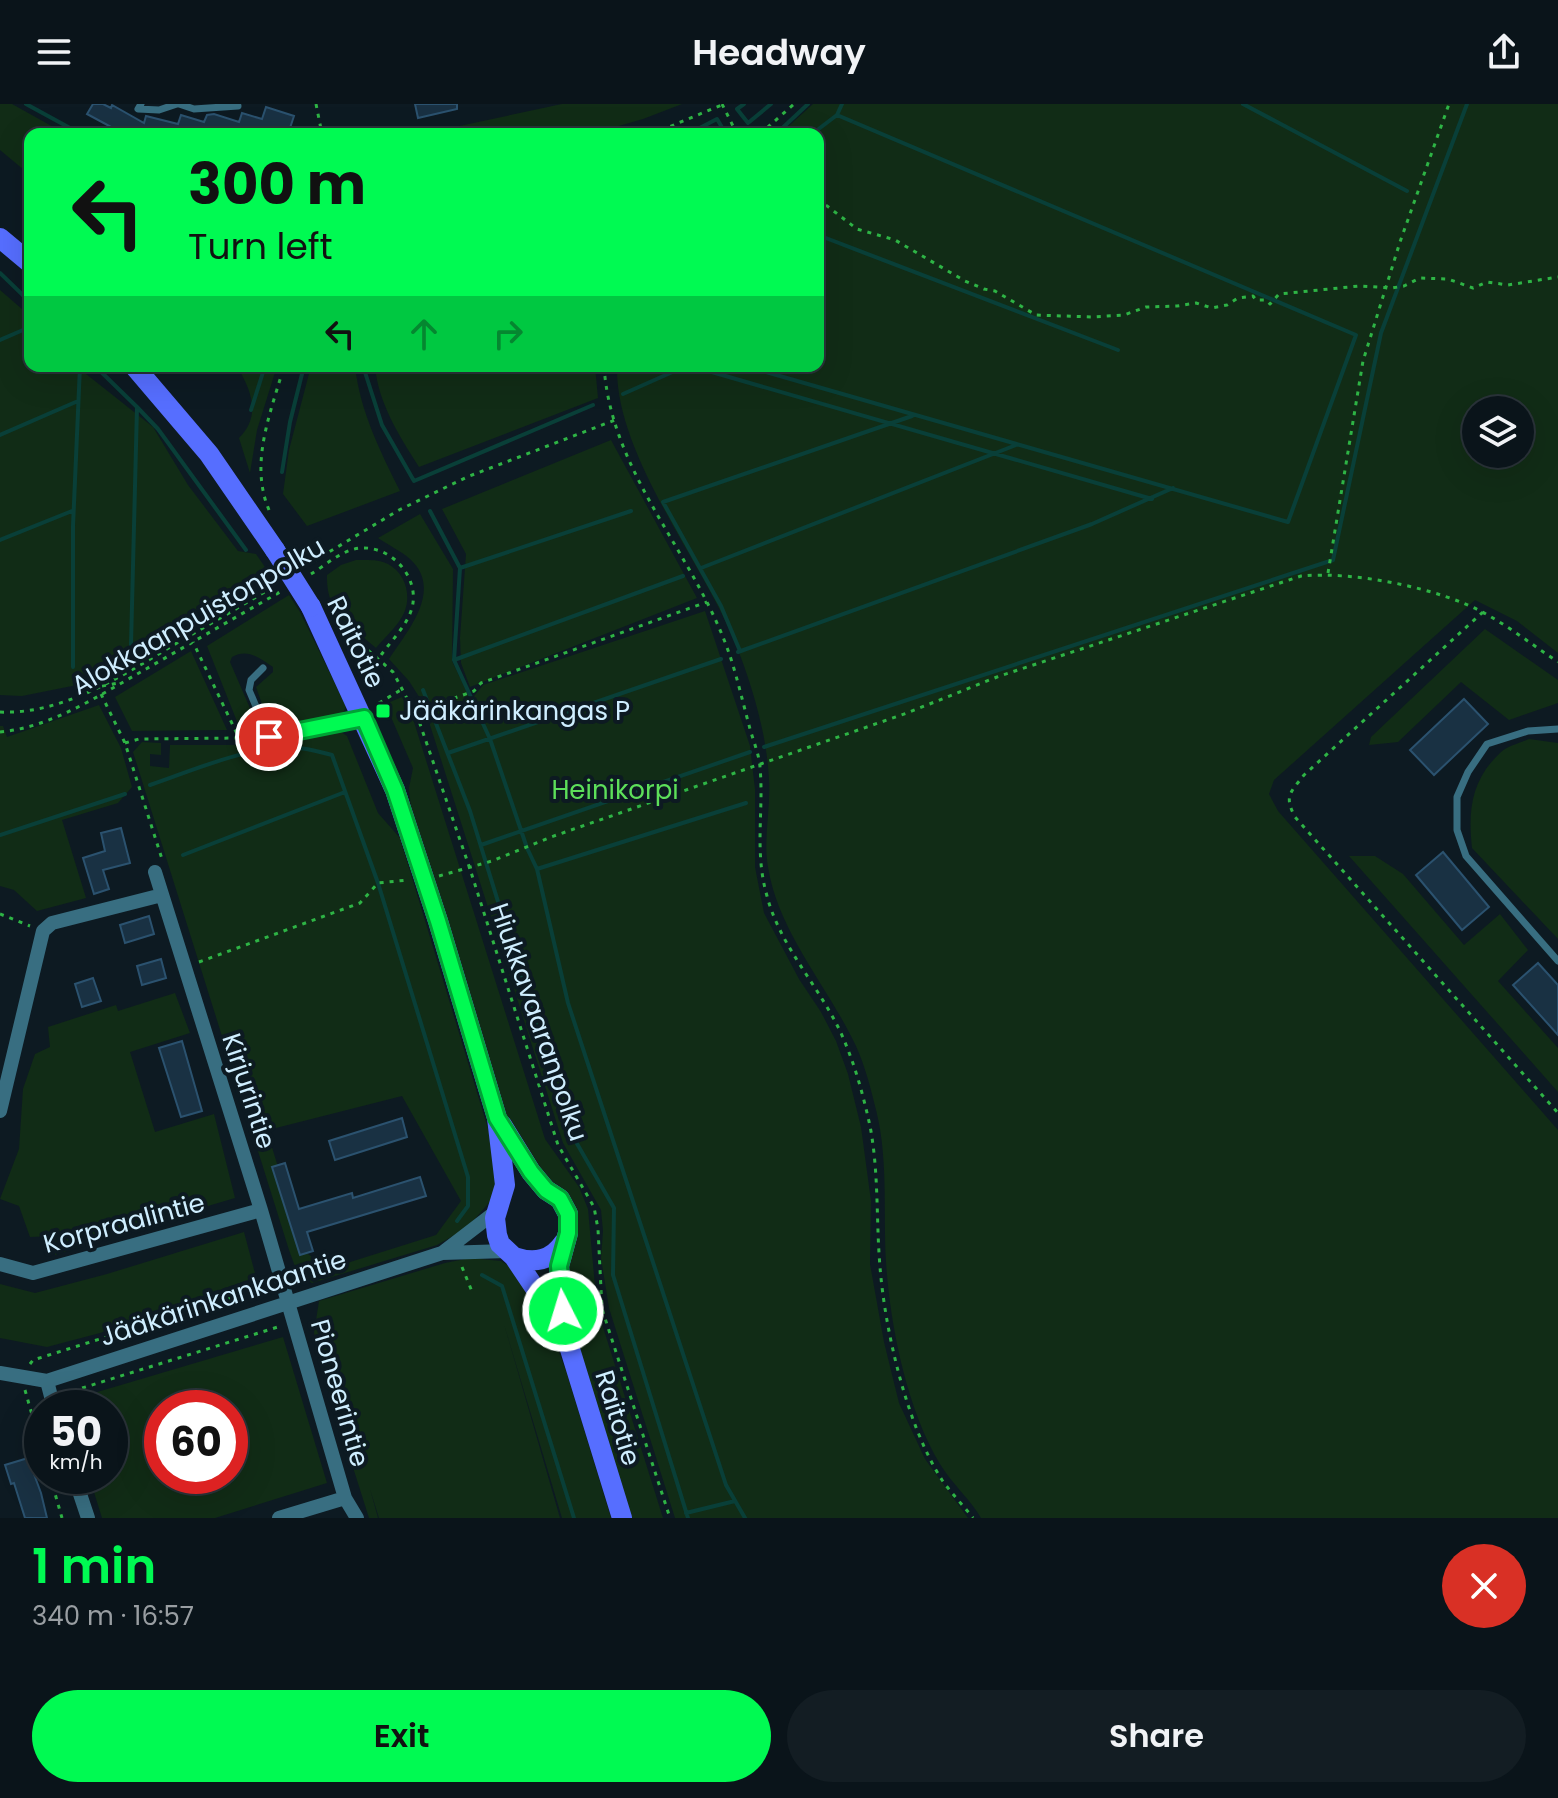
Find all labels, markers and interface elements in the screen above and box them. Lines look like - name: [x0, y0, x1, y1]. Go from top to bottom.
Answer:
- text: Headway: [692, 27, 866, 78]
- icon: menu: [32, 30, 76, 74]
- icon: share: [1482, 30, 1526, 74]
- text: 300 m: [188, 145, 366, 224]
- icon: left: [56, 160, 160, 264]
- text: Turn left: [188, 221, 333, 272]
- icon: left: [318, 312, 362, 356]
- icon: ahead: [402, 312, 446, 356]
- icon: right: [486, 312, 530, 356]
- map controls: [1462, 396, 1534, 468]
- button: layers: [1462, 396, 1534, 468]
- street label: Alokkaanpuistonpolku: [65, 529, 331, 703]
- street label: Raitotie: [318, 590, 394, 694]
- place label: Jääkärinkangas P: [399, 693, 630, 729]
- marker: Jääkärinkangas P: [374, 702, 392, 720]
- pin: [235, 703, 303, 771]
- icon: arrive: [247, 715, 291, 759]
- park label: Heinikorpi: [551, 772, 679, 808]
- street label: Hiukkavaaranpolku: [481, 898, 597, 1146]
- street label: Kirjurintie: [213, 1029, 285, 1153]
- street label: Korpraalintie: [39, 1184, 209, 1262]
- street label: Jääkärinkankaantie: [95, 1241, 351, 1355]
- position arrow: [521, 1269, 605, 1353]
- street label: Pioneerintie: [302, 1315, 378, 1471]
- street label: Raitotie: [586, 1366, 650, 1470]
- speed limit sign: 60: [144, 1390, 248, 1494]
- text: 50: [50, 1404, 102, 1460]
- text: km/h: [49, 1448, 103, 1476]
- text: 1 min: [32, 1533, 156, 1600]
- button: close: [1442, 1544, 1526, 1628]
- text: 340 m · 16:57: [32, 1598, 194, 1634]
- button: Exit: [32, 1690, 771, 1782]
- button: Share: [787, 1690, 1526, 1782]

